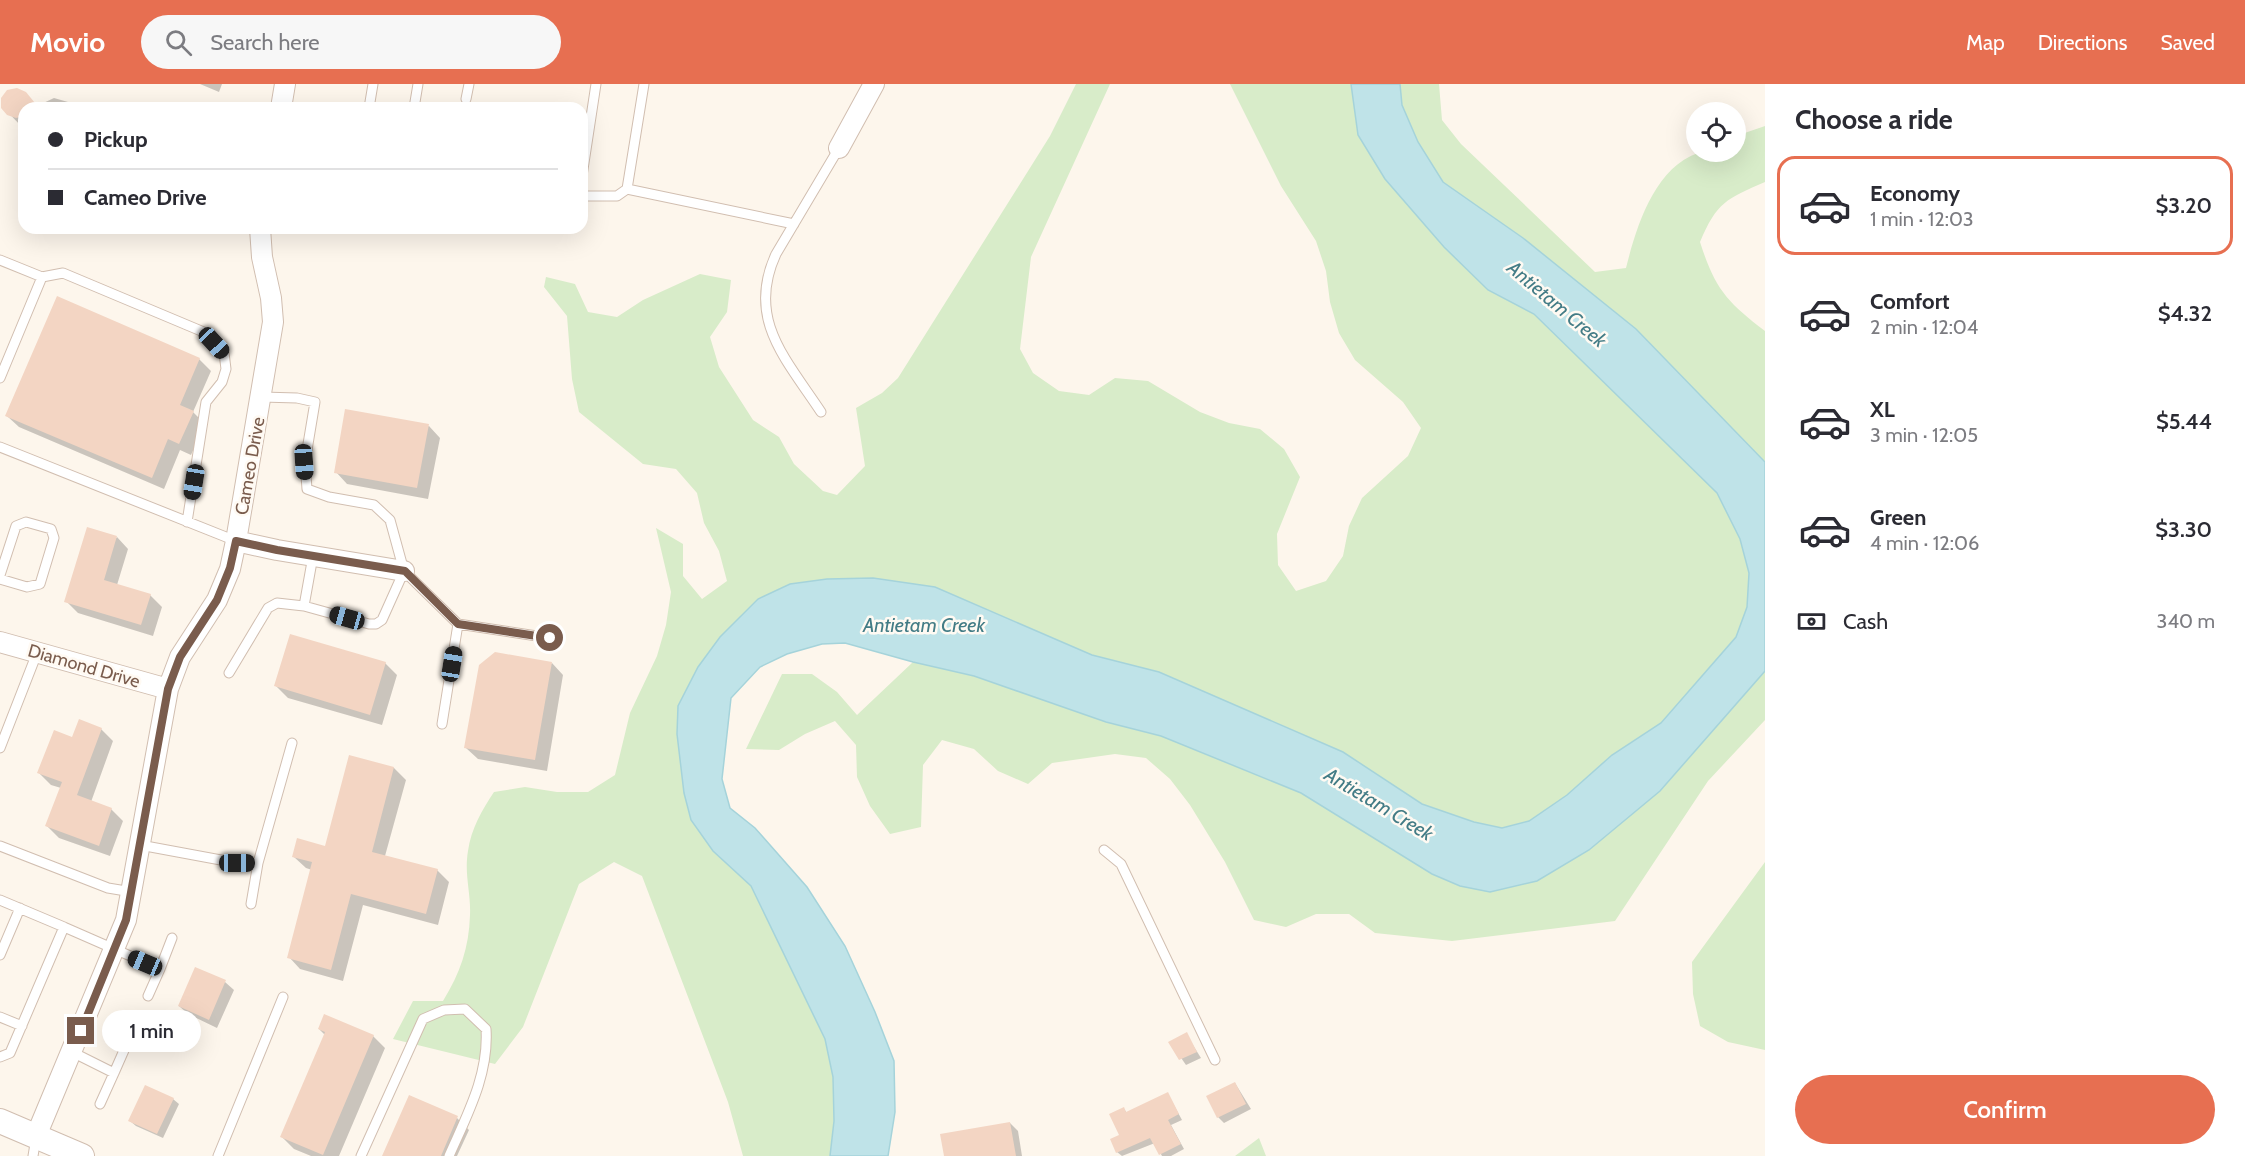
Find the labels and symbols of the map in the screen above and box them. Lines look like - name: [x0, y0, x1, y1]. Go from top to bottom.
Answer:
- water label: Antietam Creek: [1502, 255, 1613, 353]
- car: [195, 324, 233, 362]
- street label: Cameo Drive: [231, 415, 269, 517]
- car: [294, 443, 314, 481]
- car: [182, 463, 206, 501]
- car: [327, 604, 367, 632]
- water label: Antietam Creek: [862, 613, 987, 637]
- route start: [536, 624, 563, 651]
- street label: Diamond Drive: [25, 639, 143, 693]
- car: [440, 645, 464, 683]
- water label: Antietam Creek: [1320, 762, 1439, 846]
- car: [219, 854, 255, 872]
- car: [125, 948, 165, 978]
- callout: 1 min: [102, 1010, 201, 1052]
- route end: [67, 1017, 94, 1044]

